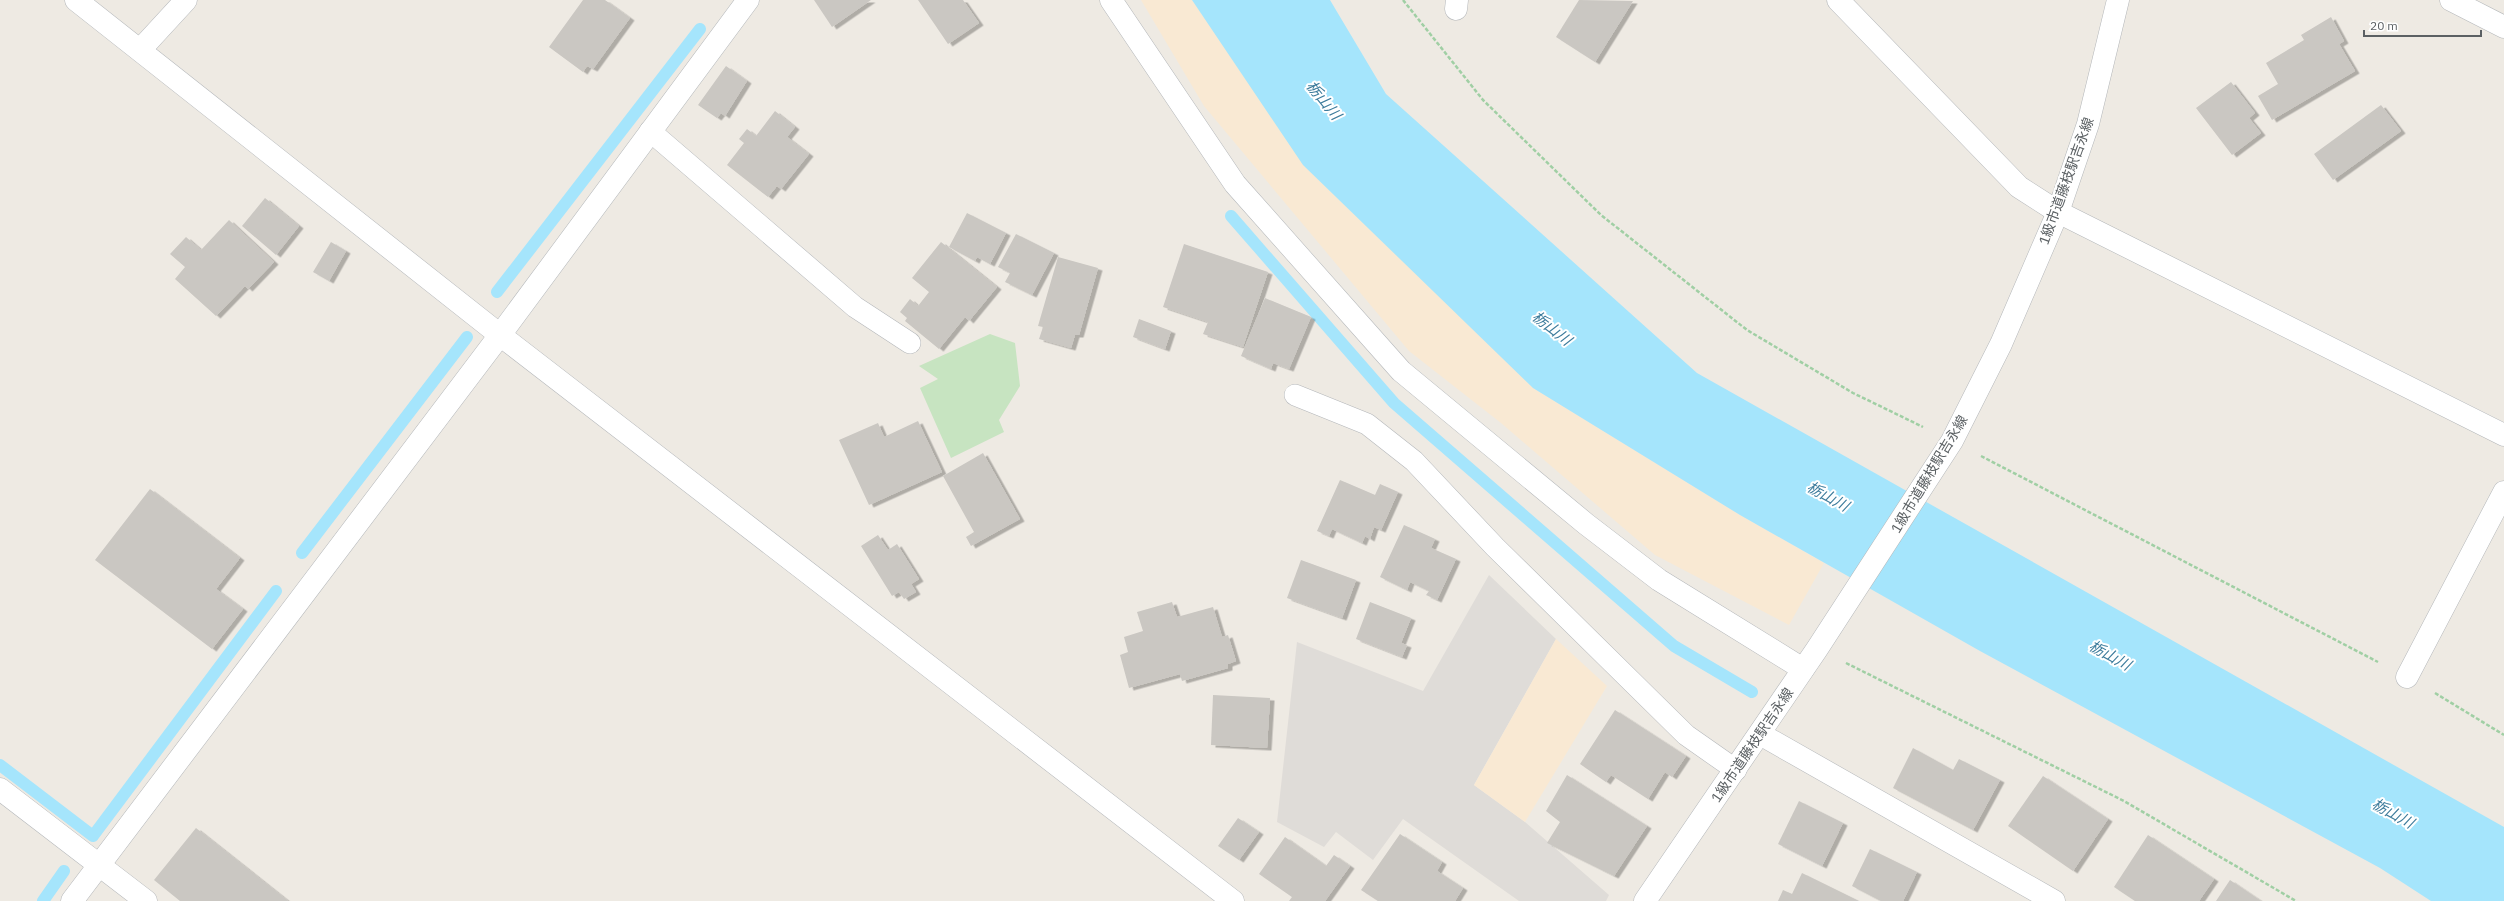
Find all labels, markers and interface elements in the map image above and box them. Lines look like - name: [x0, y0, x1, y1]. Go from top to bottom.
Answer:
- scale bar: [2364, 12, 2481, 38]
- text: 20 m: [2370, 18, 2398, 33]
- water label: 栃山川: [1302, 77, 1347, 125]
- street label: 1級市道藤枝駅吉永線: [2035, 115, 2097, 247]
- water label: 栃山川: [1528, 307, 1577, 351]
- street label: 1級市道藤枝駅吉永線: [1887, 412, 1971, 536]
- water label: 栃山川: [1804, 477, 1854, 516]
- water label: 栃山川: [2086, 636, 2136, 675]
- street label: 1級市道藤枝駅吉永線: [1707, 684, 1797, 806]
- water label: 栃山川: [2369, 794, 2419, 833]

